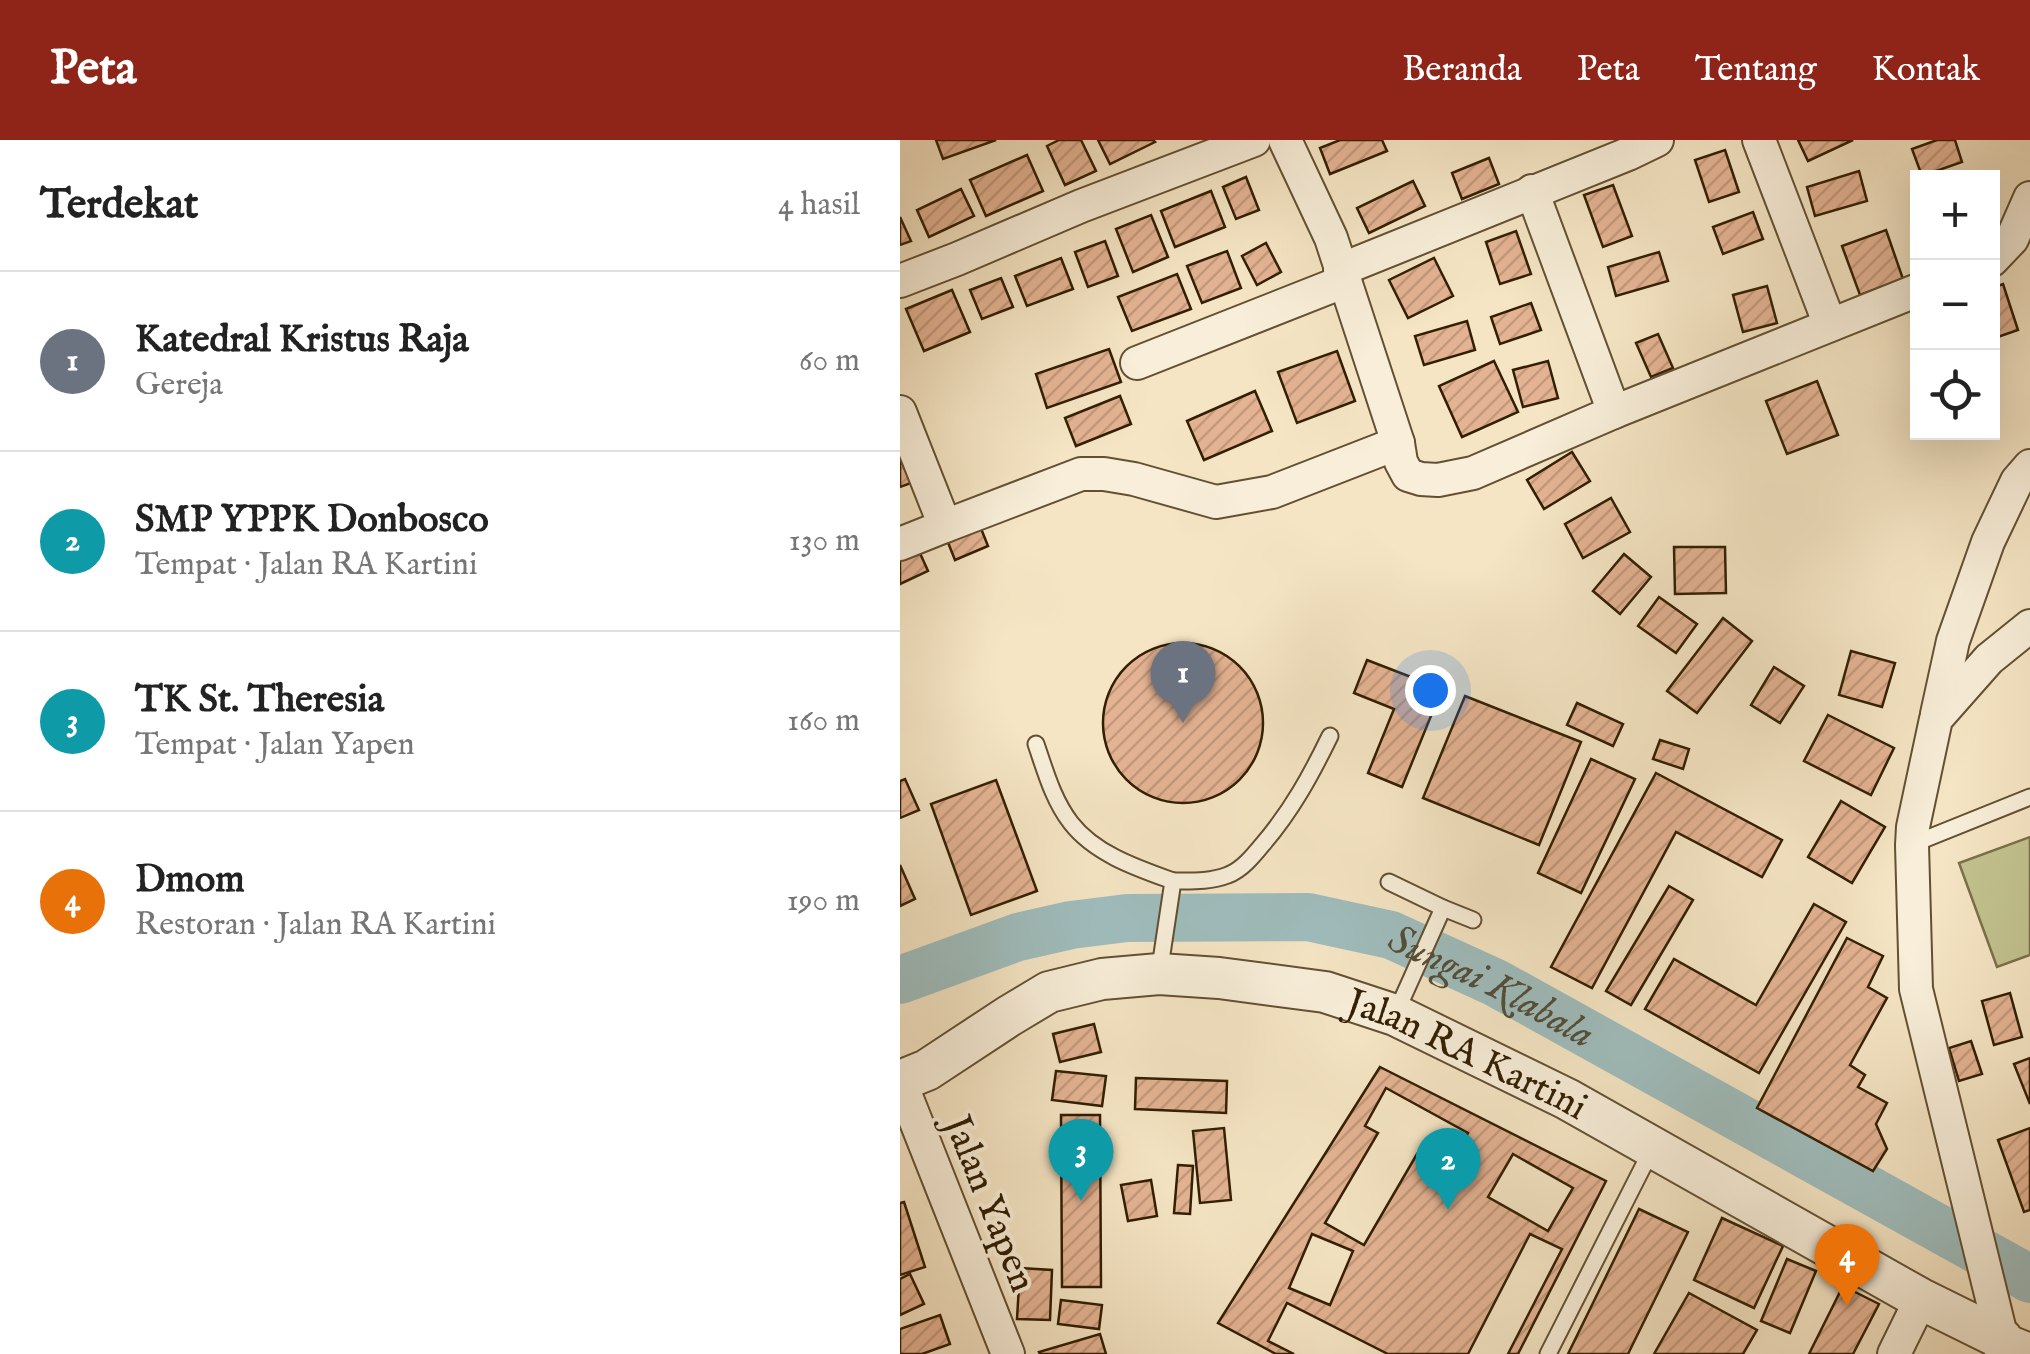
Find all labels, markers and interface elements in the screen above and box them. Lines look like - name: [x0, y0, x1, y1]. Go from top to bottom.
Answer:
- text: Peta: [50, 40, 136, 100]
- text: Beranda: [1402, 48, 1522, 93]
- text: Peta: [1577, 48, 1640, 93]
- text: Tentang: [1695, 48, 1817, 93]
- text: Kontak: [1872, 48, 1980, 93]
- map controls: [1910, 170, 2000, 440]
- button: +: [1910, 170, 2000, 260]
- text: Terdekat: [40, 179, 198, 232]
- text: 4 hasil: [778, 185, 860, 226]
- button: −: [1910, 260, 2000, 350]
- text: Katedral Kristus Raja: [135, 317, 469, 365]
- text: 1: [67, 341, 78, 382]
- text: 60 m: [799, 341, 860, 382]
- button: locate: [1910, 350, 2000, 440]
- text: Gereja: [135, 365, 223, 406]
- text: SMP YPPK Donbosco: [135, 497, 489, 545]
- text: 2: [65, 521, 80, 562]
- text: 130 m: [789, 521, 860, 562]
- text: Tempat · Jalan RA Kartini: [135, 545, 477, 586]
- pin: 1: [1150, 640, 1216, 723]
- your location: [1405, 665, 1456, 716]
- text: TK St. Theresia: [135, 677, 384, 725]
- text: 3: [67, 701, 78, 742]
- text: 160 m: [787, 701, 860, 742]
- text: Tempat · Jalan Yapen: [135, 725, 415, 766]
- text: Dmom: [135, 857, 245, 905]
- text: 4: [65, 881, 80, 922]
- text: 190 m: [787, 881, 860, 922]
- text: Restoran · Jalan RA Kartini: [135, 905, 496, 946]
- water label: Sungai Klabala: [1379, 915, 1603, 1062]
- street label: Jalan RA Kartini: [1336, 979, 1595, 1133]
- street label: Jalan Yapen: [930, 1105, 1045, 1299]
- pin: 3: [1048, 1118, 1114, 1201]
- pin: 2: [1416, 1128, 1480, 1210]
- pin: 4: [1814, 1224, 1880, 1306]

